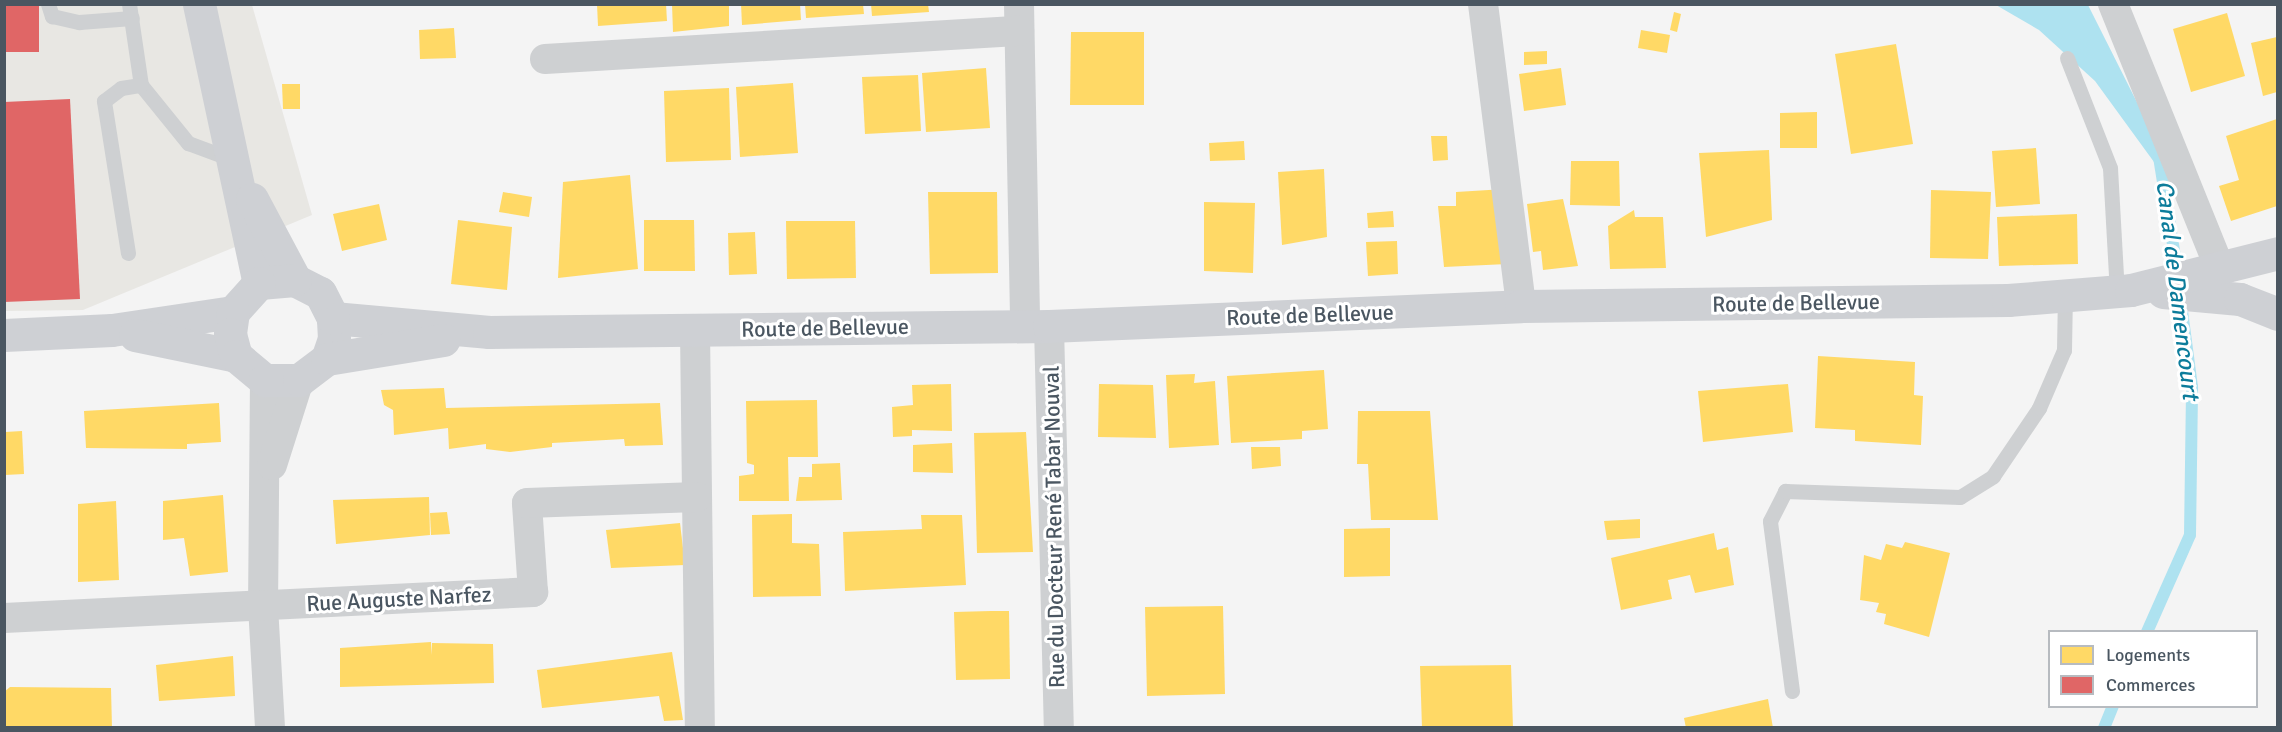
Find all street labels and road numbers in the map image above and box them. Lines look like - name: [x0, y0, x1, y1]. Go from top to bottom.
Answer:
- street label: Route de Bellevue: [1712, 288, 1880, 318]
- street label: Route de Bellevue: [1226, 299, 1394, 331]
- street label: Route de Bellevue: [741, 313, 909, 343]
- street label: Rue du Docteur René Tabar Nouval: [1038, 366, 1070, 688]
- street label: Rue Auguste Narfez: [306, 581, 492, 617]

